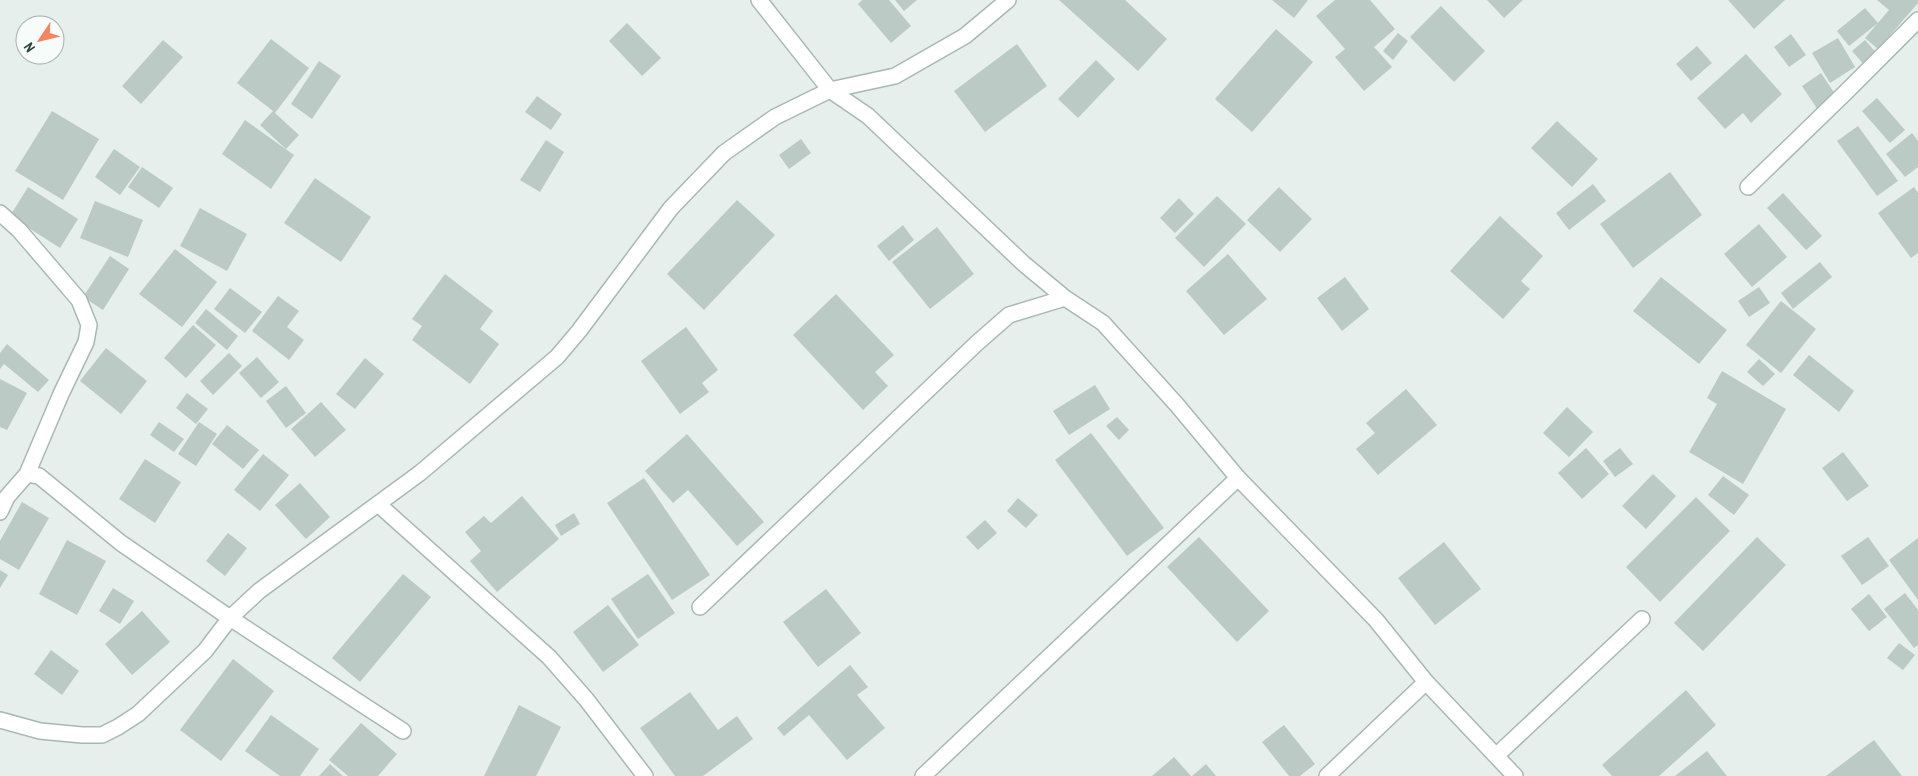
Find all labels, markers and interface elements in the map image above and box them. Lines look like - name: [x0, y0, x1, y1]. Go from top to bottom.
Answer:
- north arrow: [15, 15, 65, 65]
- text: N: [20, 39, 39, 56]

